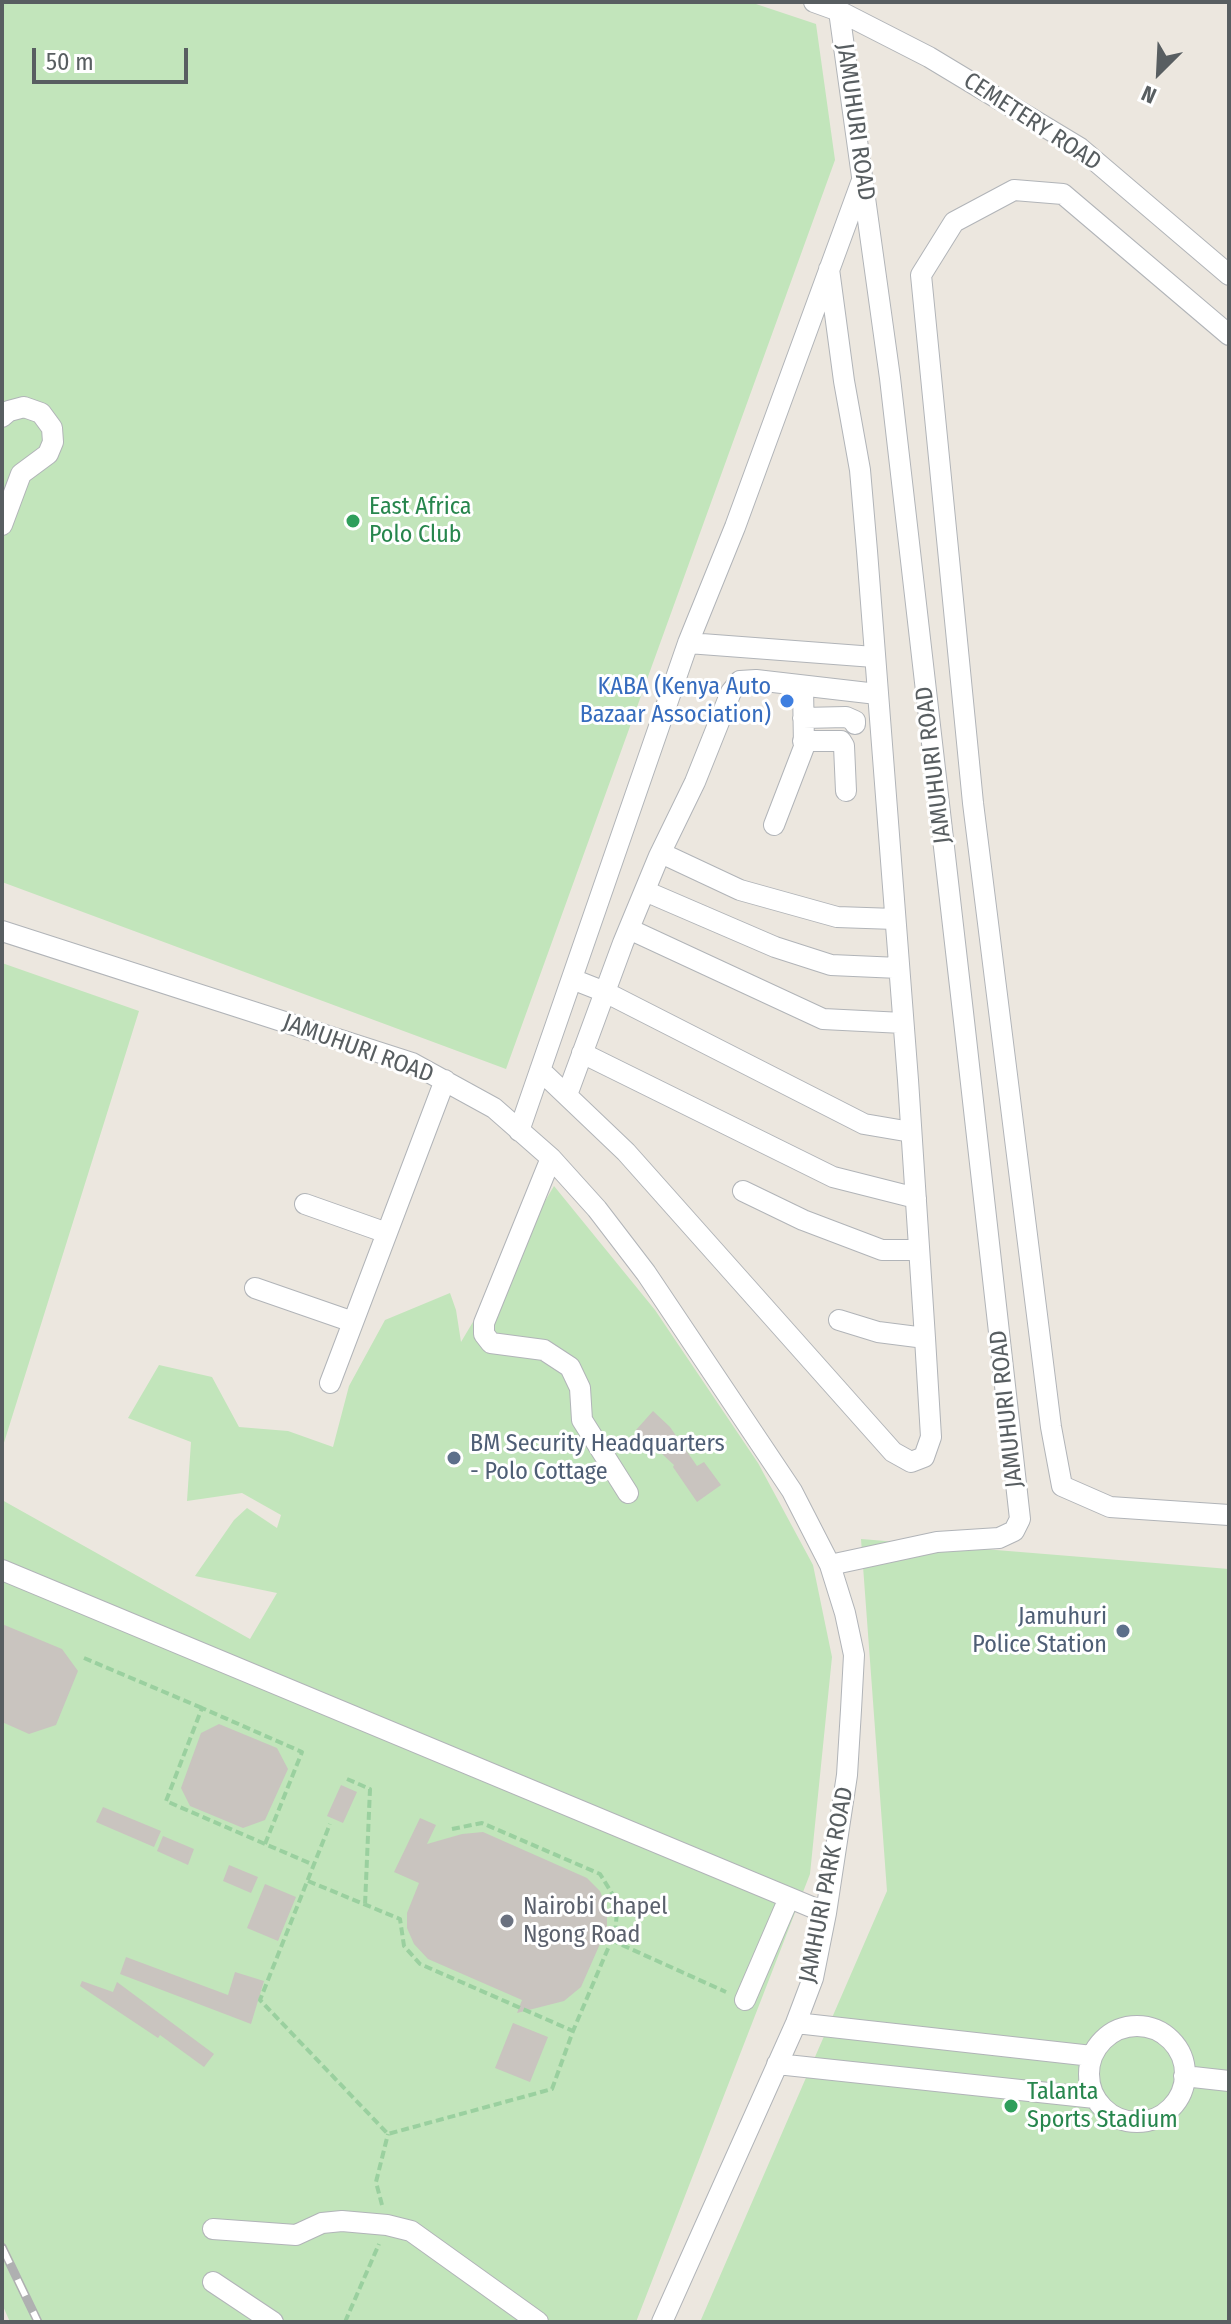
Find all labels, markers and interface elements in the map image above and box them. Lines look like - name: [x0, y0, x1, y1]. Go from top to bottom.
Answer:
- scale bar: [36, 32, 192, 82]
- north arrow: [1119, 32, 1199, 112]
- street label: JAMUHURI ROAD: [830, 42, 880, 202]
- text: 50 m: [46, 48, 94, 76]
- street label: CEMETERY ROAD: [958, 67, 1106, 177]
- text: N: [1138, 79, 1161, 109]
- place label: East Africa Polo Club: [369, 493, 471, 549]
- marker: East Africa Polo Club: [344, 512, 362, 530]
- place label: KABA (Kenya Auto Bazaar Association): [580, 673, 771, 729]
- street label: JAMUHURI ROAD: [910, 685, 958, 845]
- marker: KABA (Kenya Auto Bazaar Association): [778, 692, 796, 710]
- street label: JAMUHURI ROAD: [279, 1008, 437, 1090]
- street label: JAMUHURI ROAD: [984, 1329, 1030, 1489]
- place label: BM Security Headquarters - Polo Cottage: [470, 1430, 725, 1486]
- marker: BM Security Headquarters - Polo Cottage: [445, 1449, 463, 1467]
- place label: Jamuhuri Police Station: [972, 1603, 1107, 1659]
- marker: Jamuhuri Police Station: [1114, 1622, 1132, 1640]
- street label: JAMHURI PARK ROAD: [794, 1784, 860, 1986]
- place label: Nairobi Chapel Ngong Road: [523, 1893, 667, 1949]
- marker: Nairobi Chapel Ngong Road: [498, 1912, 516, 1930]
- place label: Talanta Sports Stadium: [1027, 2078, 1178, 2134]
- marker: Talanta Sports Stadium: [1002, 2097, 1020, 2115]

